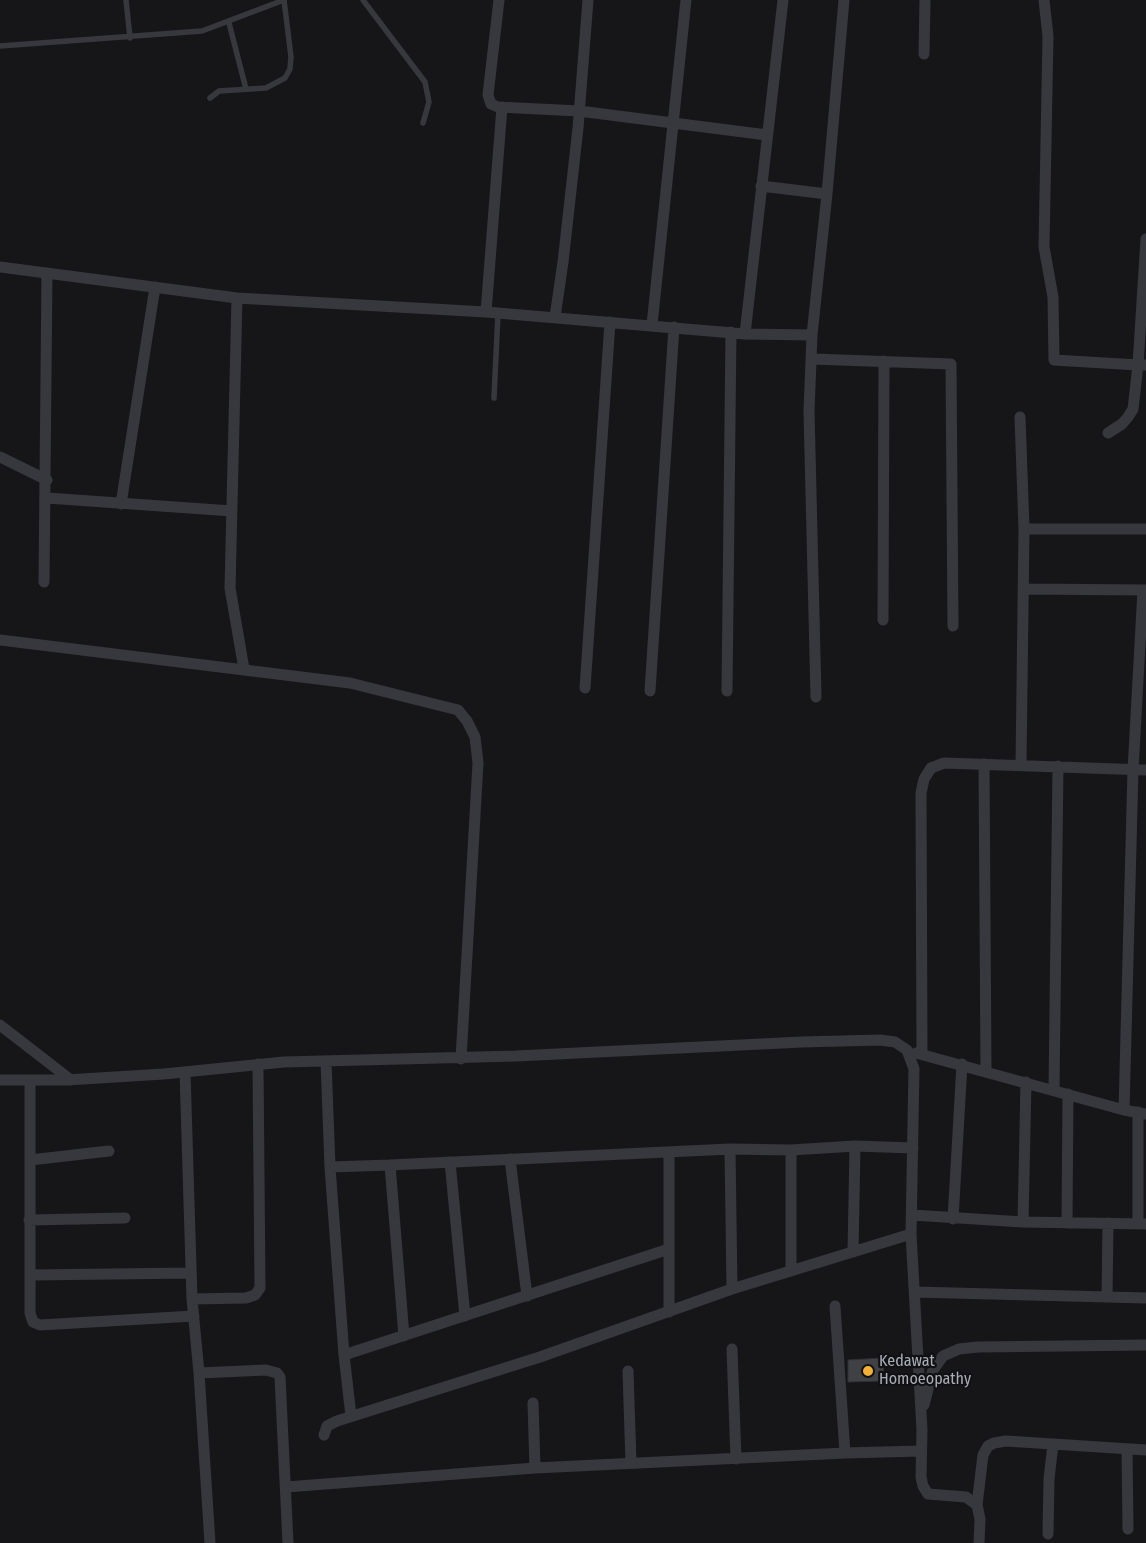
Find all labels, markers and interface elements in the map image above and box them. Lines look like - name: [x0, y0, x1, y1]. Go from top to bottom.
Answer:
- place label: Kedawat Homoeopathy: [879, 1352, 971, 1390]
- marker: Kedawat Homoeopathy: [861, 1364, 875, 1378]

